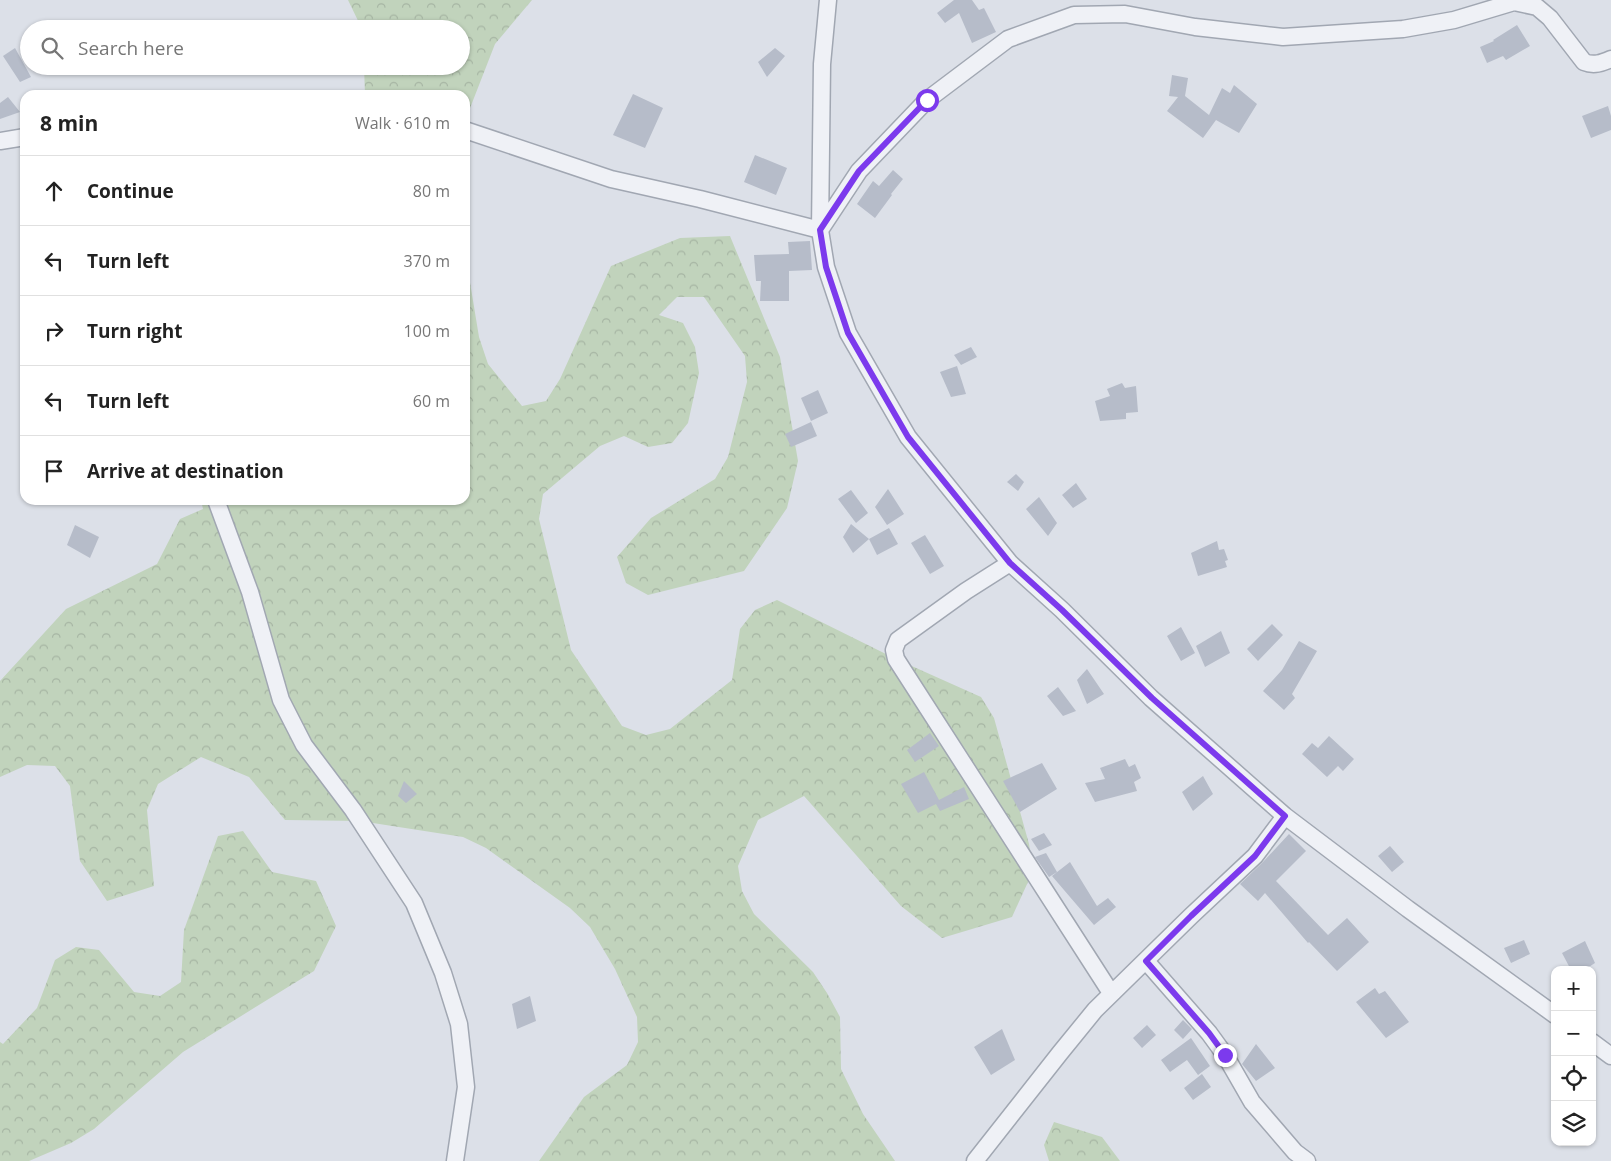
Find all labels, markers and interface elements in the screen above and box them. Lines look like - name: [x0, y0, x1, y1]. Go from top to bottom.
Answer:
- search box: [20, 20, 470, 75]
- icon: search: [38, 34, 66, 62]
- text: Search here: [78, 35, 184, 61]
- route start: [916, 89, 939, 112]
- text: 8 min: [40, 109, 98, 137]
- text: Walk · 610 m: [355, 112, 450, 134]
- icon: ahead: [40, 177, 68, 205]
- text: Continue: [87, 178, 174, 204]
- text: 80 m: [413, 180, 450, 202]
- icon: left: [40, 247, 68, 275]
- text: Turn left: [87, 248, 169, 274]
- text: 370 m: [404, 250, 450, 272]
- icon: right: [40, 317, 68, 345]
- text: Turn right: [87, 318, 182, 344]
- text: 100 m: [404, 320, 450, 342]
- icon: left: [40, 387, 68, 415]
- text: Turn left: [87, 388, 169, 414]
- text: 60 m: [413, 390, 450, 412]
- icon: arrive: [40, 457, 68, 485]
- text: Arrive at destination: [87, 458, 284, 484]
- map controls: [1551, 966, 1596, 1146]
- button: +: [1551, 966, 1596, 1011]
- button: −: [1551, 1011, 1596, 1056]
- route end: [1214, 1044, 1237, 1067]
- button: locate: [1551, 1056, 1596, 1101]
- button: layers: [1551, 1101, 1596, 1146]

